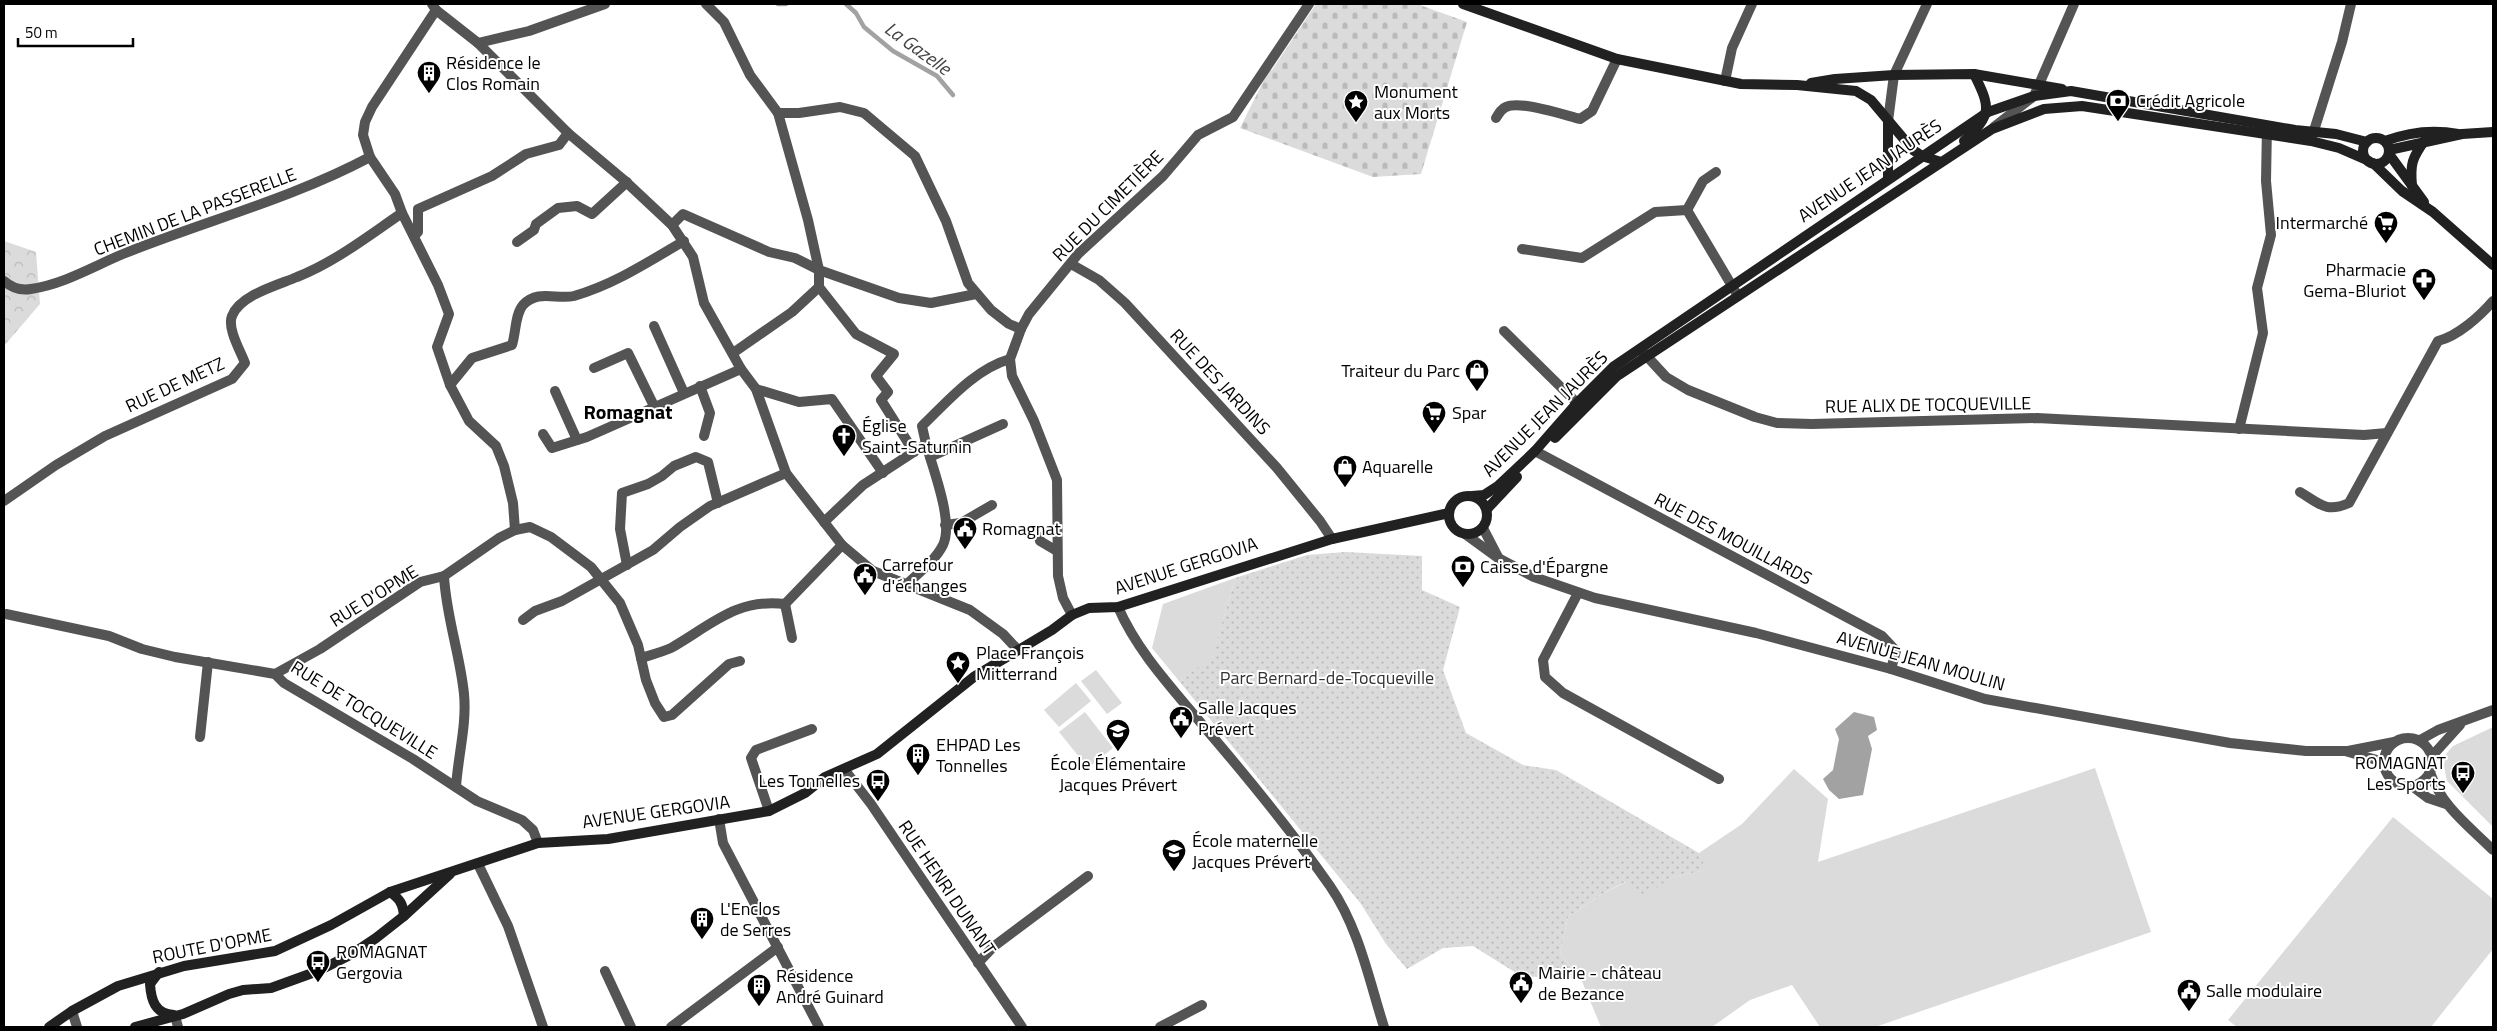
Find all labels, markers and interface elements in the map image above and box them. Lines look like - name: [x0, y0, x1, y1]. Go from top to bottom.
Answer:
- water label: La Gazelle: [879, 14, 958, 82]
- scale bar: [18, 15, 132, 47]
- text: 50 m: [25, 21, 58, 44]
- place label: Résidence le Clos Romain: [446, 49, 541, 97]
- building icon: Résidence le Clos Romain: [416, 60, 442, 94]
- place label: Monument aux Morts: [1374, 78, 1459, 126]
- place label: Crédit Agricole: [2136, 87, 2245, 114]
- bank icon: Crédit Agricole: [2105, 88, 2131, 122]
- place icon: Monument aux Morts: [1343, 89, 1369, 123]
- street label: AVENUE JEAN JAURÈS: [1792, 112, 1947, 229]
- street label: RUE DU CIMETIÈRE: [1046, 144, 1170, 268]
- street label: CHEMIN DE LA PASSERELLE: [90, 160, 300, 263]
- place label: Intermarché: [2276, 209, 2368, 236]
- supermarket icon: Intermarché: [2373, 210, 2399, 244]
- place label: Pharmacie Gema-Bluriot: [2303, 256, 2407, 304]
- pharmacy icon: Pharmacie Gema-Bluriot: [2411, 267, 2437, 301]
- street label: RUE DES JARDINS: [1164, 322, 1277, 441]
- street label: AVENUE JEAN JAURÈS: [1476, 345, 1614, 483]
- street label: RUE DE METZ: [121, 350, 229, 419]
- place label: Traiteur du Parc: [1341, 357, 1460, 384]
- shop icon: Traiteur du Parc: [1464, 358, 1490, 392]
- street label: RUE ALIX DE TOCQUEVILLE: [1825, 389, 2031, 420]
- district label: Romagnat: [583, 396, 673, 427]
- place label: Spar: [1452, 399, 1487, 426]
- supermarket icon: Spar: [1421, 400, 1447, 434]
- place label: Église Saint-Saturnin: [862, 412, 972, 460]
- church icon: Église Saint-Saturnin: [831, 423, 857, 457]
- place label: Aquarelle: [1362, 453, 1433, 480]
- shop icon: Aquarelle: [1332, 454, 1358, 488]
- street label: RUE DES MOUILLARDS: [1650, 485, 1817, 592]
- place label: Romagnat: [982, 515, 1061, 542]
- public building icon: Romagnat: [952, 516, 978, 550]
- street label: AVENUE GERGOVIA: [1111, 530, 1261, 601]
- place label: Carrefour d'échanges: [882, 551, 967, 599]
- place label: Caisse d'Épargne: [1480, 553, 1608, 580]
- bank icon: Caisse d'Épargne: [1450, 554, 1476, 588]
- street label: RUE D'OPME: [324, 558, 423, 633]
- public building icon: Carrefour d'échanges: [852, 562, 878, 596]
- street label: AVENUE JEAN MOULIN: [1834, 624, 2009, 697]
- place label: Place François Mitterrand: [976, 639, 1084, 687]
- place icon: Place François Mitterrand: [945, 650, 971, 684]
- street label: RUE DE TOCQUEVILLE: [286, 654, 443, 766]
- park label: Parc Bernard-de-Tocqueville: [1220, 664, 1434, 691]
- place label: Salle Jacques Prévert: [1198, 694, 1297, 742]
- public building icon: Salle Jacques Prévert: [1168, 705, 1194, 739]
- school or university icon: École Élémentaire Jacques Prévert: [1105, 718, 1131, 752]
- place label: EHPAD Les Tonnelles: [936, 731, 1021, 779]
- building icon: EHPAD Les Tonnelles: [905, 742, 931, 776]
- place label: ROMAGNAT Les Sports: [2355, 749, 2447, 797]
- place label: École Élémentaire Jacques Prévert: [1050, 750, 1186, 798]
- bus stop icon: ROMAGNAT Les Sports: [2450, 760, 2476, 794]
- place label: Les Tonnelles: [759, 767, 860, 794]
- bus stop icon: Les Tonnelles: [865, 768, 891, 802]
- street label: AVENUE GERGOVIA: [580, 788, 732, 835]
- street label: RUE HENRI DUNANT: [892, 815, 1003, 961]
- place label: École maternelle Jacques Prévert: [1192, 827, 1318, 875]
- school or university icon: École maternelle Jacques Prévert: [1161, 838, 1187, 872]
- place label: L'Enclos de Serres: [720, 895, 791, 943]
- building icon: L'Enclos de Serres: [689, 906, 715, 940]
- street label: ROUTE D'OPME: [150, 921, 274, 970]
- place label: ROMAGNAT Gergovia: [336, 938, 428, 986]
- bus stop icon: ROMAGNAT Gergovia: [305, 949, 331, 983]
- place label: Mairie - château de Bezance: [1538, 959, 1662, 1007]
- place label: Résidence André Guinard: [776, 962, 884, 1010]
- public building icon: Mairie - château de Bezance: [1508, 970, 1534, 1004]
- building icon: Résidence André Guinard: [746, 973, 772, 1007]
- place label: Salle modulaire: [2206, 977, 2322, 1004]
- public building icon: Salle modulaire: [2176, 978, 2202, 1012]

